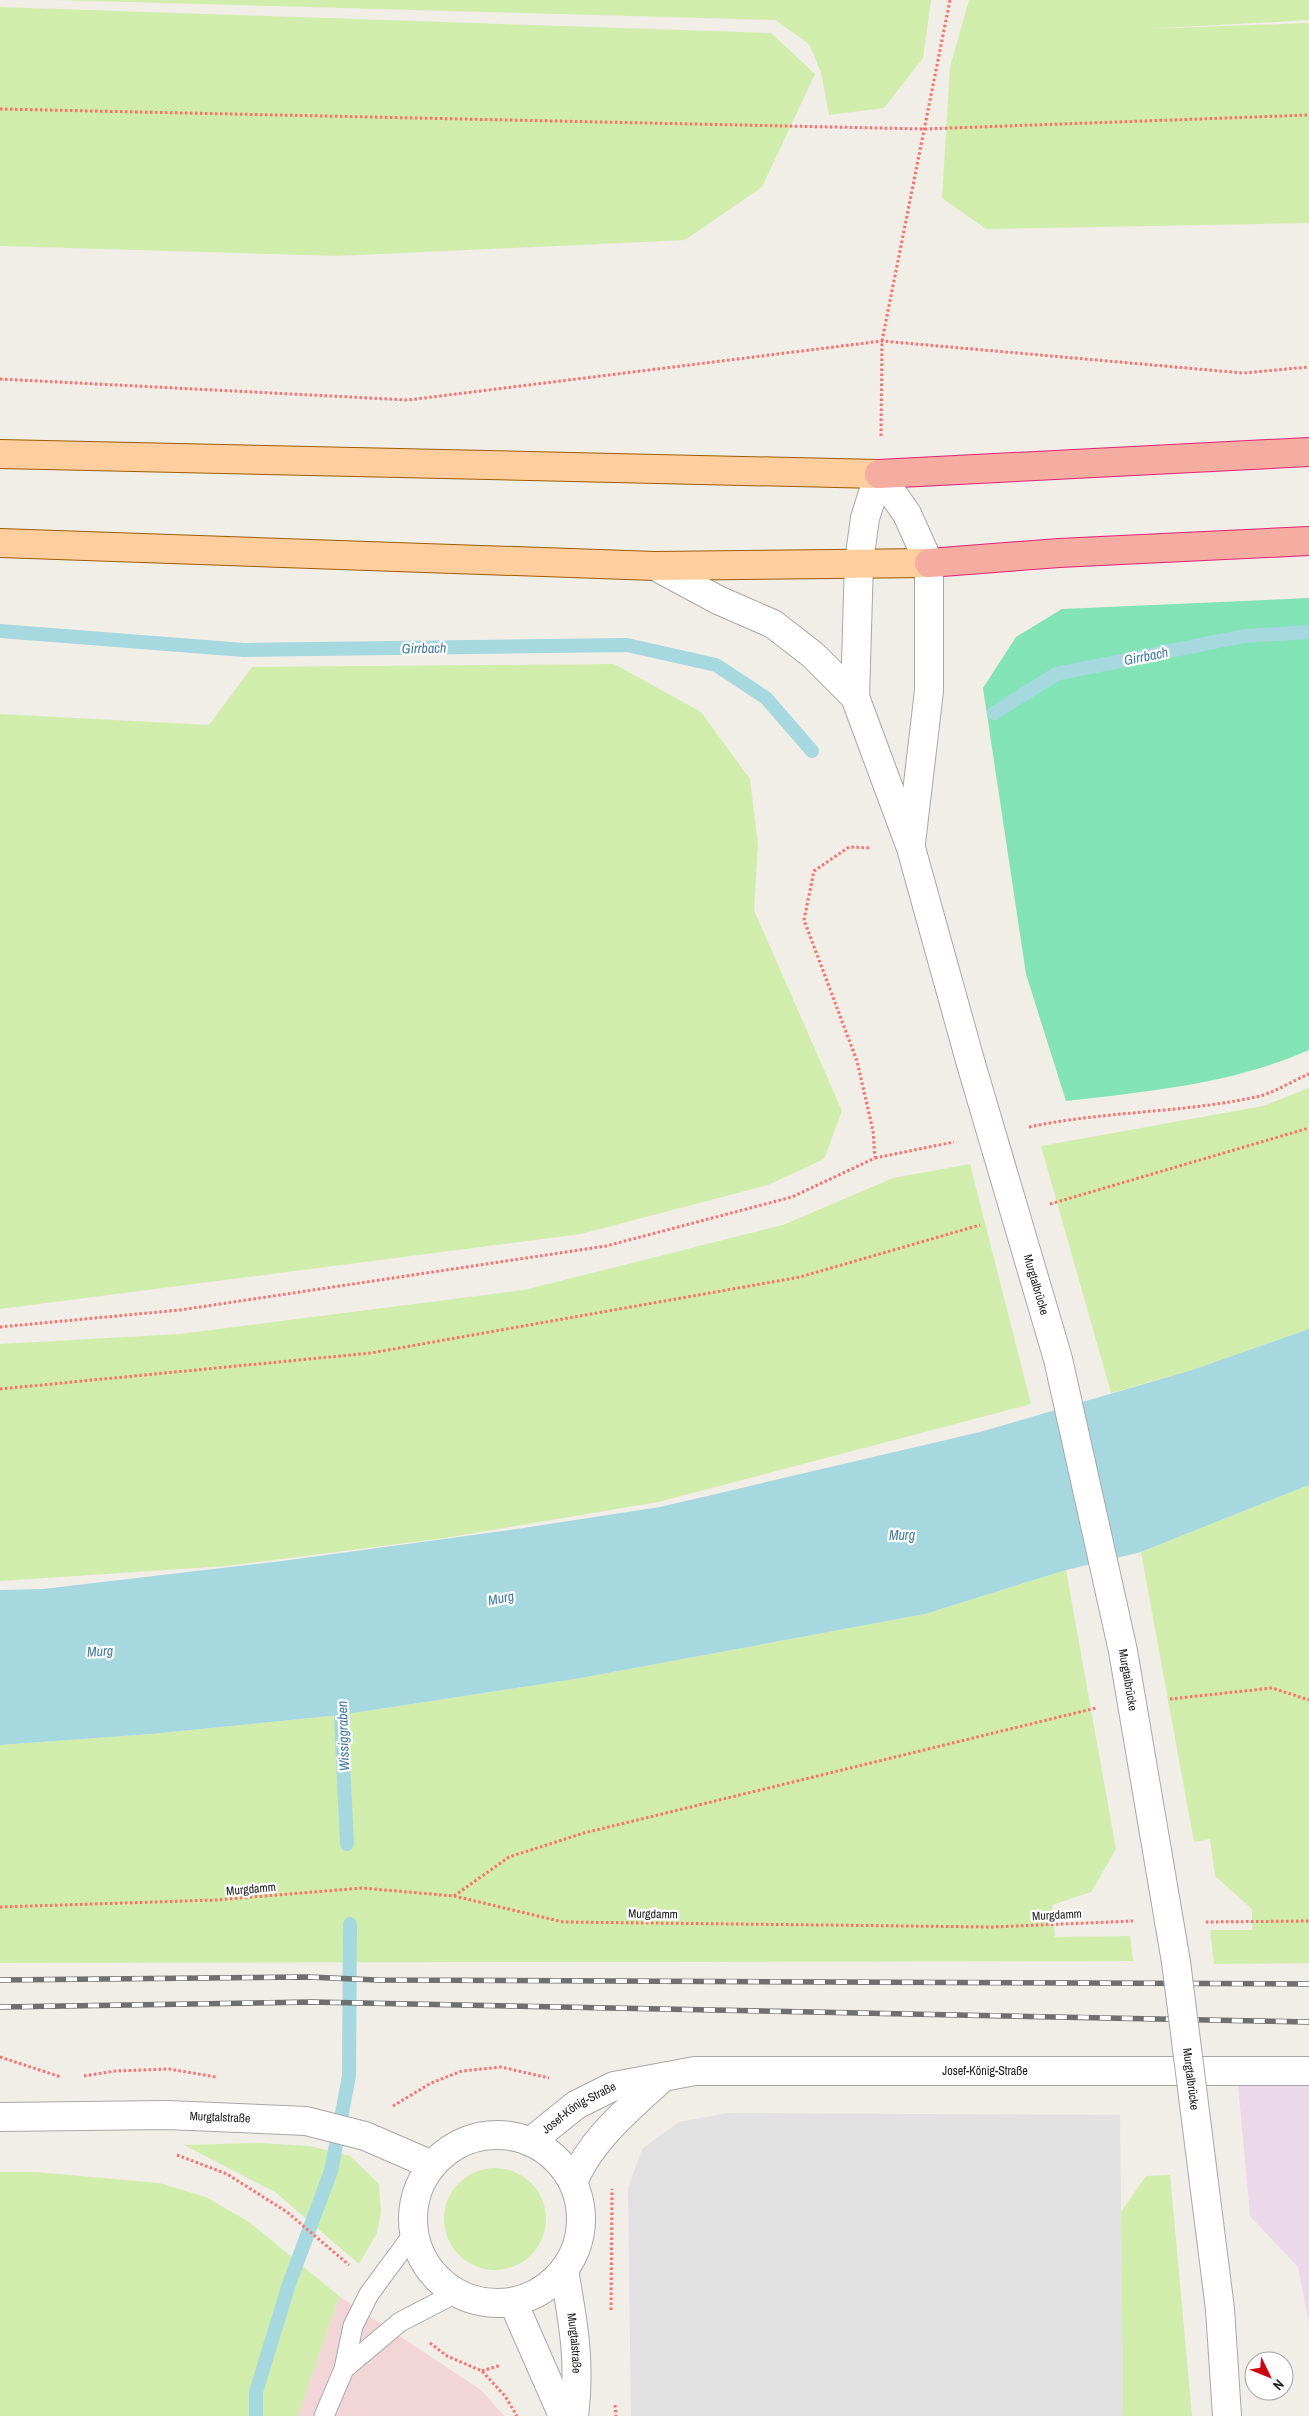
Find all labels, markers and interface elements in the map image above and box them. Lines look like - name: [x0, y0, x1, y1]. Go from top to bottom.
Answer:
- water label: Girrbach: [402, 639, 446, 657]
- water label: Girrbach: [1122, 643, 1170, 669]
- street label: Murgtalbrücke: [1020, 1252, 1053, 1317]
- water label: Murg: [889, 1526, 916, 1544]
- water label: Murg: [486, 1587, 516, 1609]
- water label: Murg: [86, 1641, 114, 1661]
- street label: Murgtalbrücke: [1115, 1648, 1141, 1712]
- water label: Wissiggraben: [333, 1700, 353, 1772]
- street label: Murgdamm: [226, 1879, 276, 1899]
- street label: Murgdamm: [628, 1906, 678, 1922]
- street label: Murgdamm: [1032, 1906, 1082, 1924]
- street label: Murgtalbrücke: [1179, 2047, 1203, 2111]
- street label: Josef-König-Straße: [942, 2063, 1028, 2079]
- street label: Josef-König-Straße: [538, 2078, 619, 2137]
- street label: Murgtalstraße: [189, 2108, 251, 2127]
- street label: Murgtalstraße: [563, 2312, 585, 2374]
- north arrow: [1244, 2351, 1294, 2401]
- text: N: [1269, 2376, 1288, 2394]

